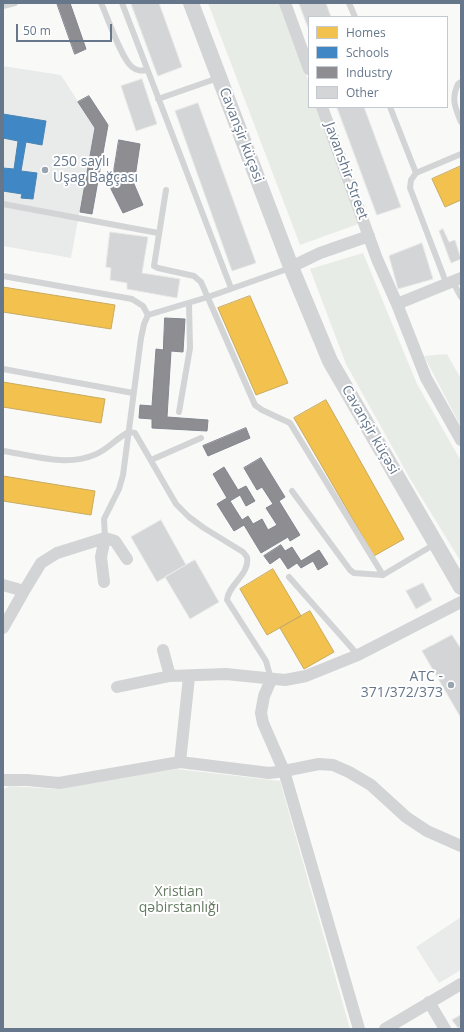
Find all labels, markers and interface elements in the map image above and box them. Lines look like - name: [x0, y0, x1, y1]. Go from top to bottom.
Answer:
- scale bar: [18, 16, 114, 42]
- legend: [308, 16, 448, 108]
- text: 50 m: [23, 22, 51, 39]
- text: Homes: [346, 24, 386, 41]
- text: Schools: [346, 44, 389, 61]
- text: Industry: [346, 64, 392, 81]
- text: Other: [346, 84, 379, 101]
- street label: Cavanşir küçəsi: [215, 85, 267, 185]
- street label: Javanshir Street: [321, 120, 371, 222]
- place label: 250 saylı Uşag Bağçası: [53, 154, 138, 186]
- marker: 250 saylı Uşag Bağçası: [40, 165, 50, 175]
- street label: Cavanşir küçəsi: [338, 382, 402, 478]
- place label: ATC - 371/372/373: [361, 669, 443, 702]
- marker: ATC - 371/372/373: [446, 680, 456, 690]
- park label: Xristian qəbirstanlığı: [139, 884, 219, 916]

